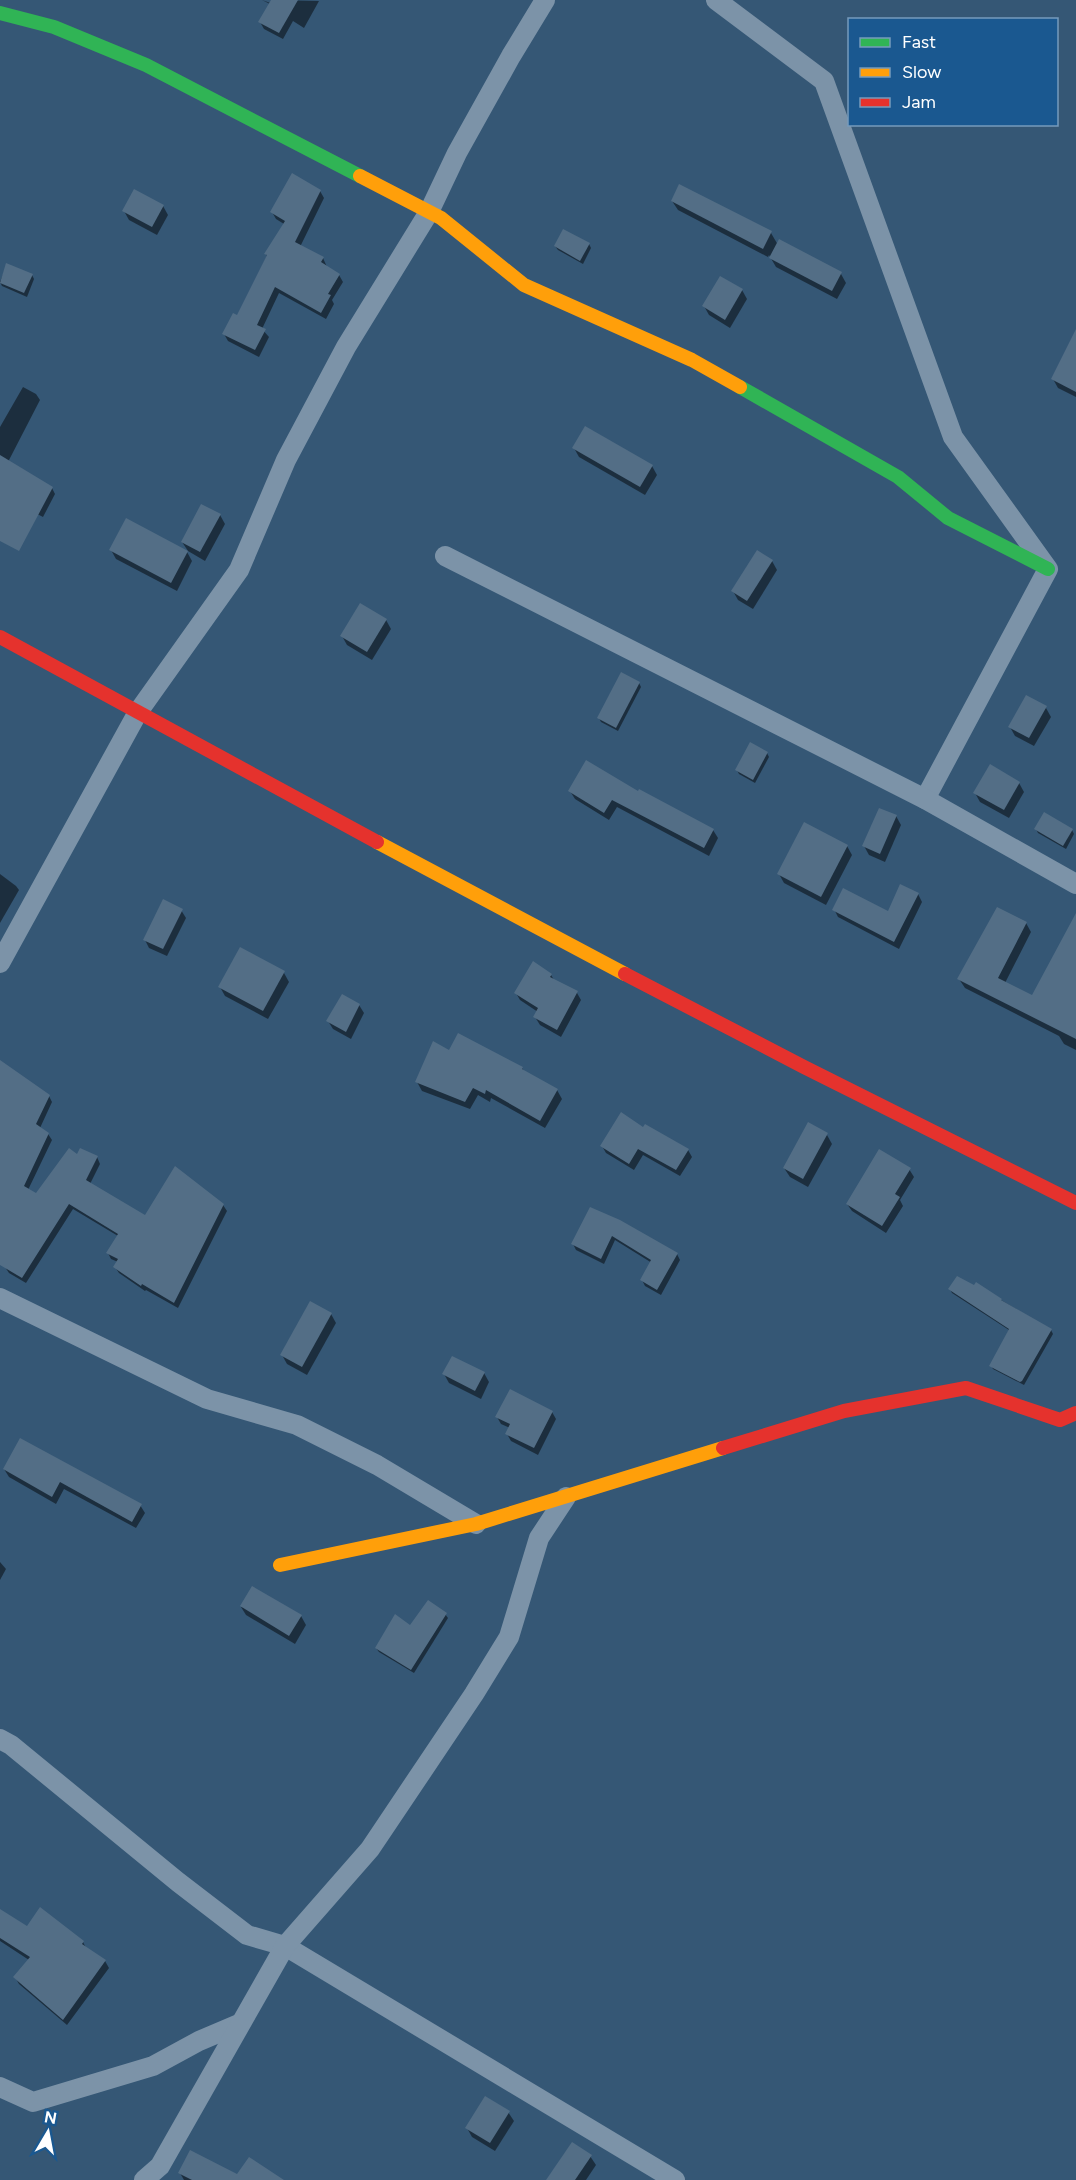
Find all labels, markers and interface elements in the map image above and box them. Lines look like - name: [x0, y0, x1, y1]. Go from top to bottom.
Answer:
- legend: [848, 18, 1058, 126]
- text: Fast: [902, 31, 936, 53]
- text: Slow: [902, 61, 941, 83]
- text: Jam: [902, 91, 936, 113]
- north arrow: [18, 2102, 78, 2162]
- text: N: [43, 2107, 58, 2128]

